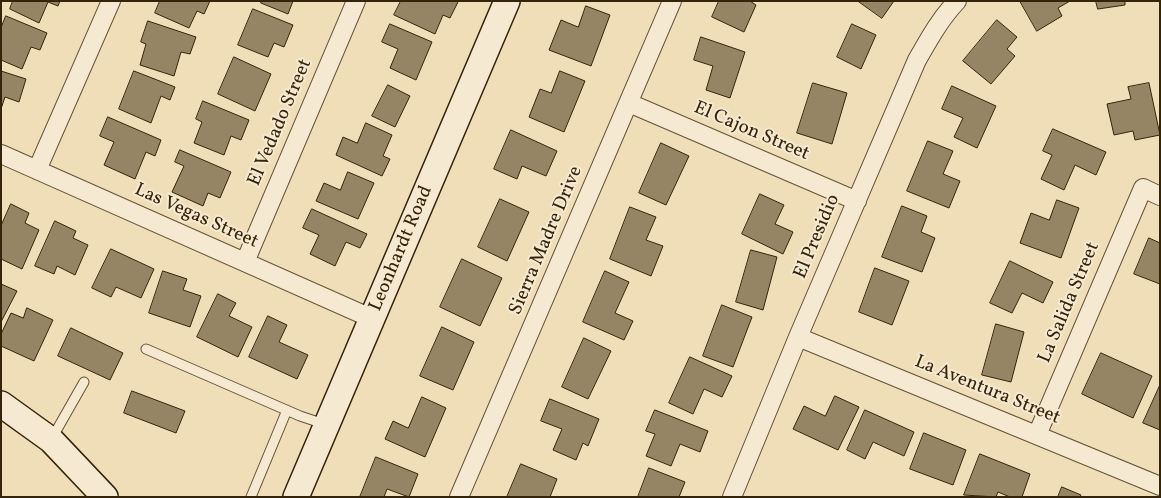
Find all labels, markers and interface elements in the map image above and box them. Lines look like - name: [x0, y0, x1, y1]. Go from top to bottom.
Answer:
- street label: El Vedado Street: [244, 56, 318, 190]
- street label: El Cajon Street: [690, 97, 812, 167]
- street label: Sierra Madre Drive: [505, 163, 589, 319]
- street label: Las Vegas Street: [131, 180, 261, 254]
- street label: Leonhardt Road: [365, 183, 439, 315]
- street label: El Presidio: [790, 191, 846, 283]
- street label: La Salida Street: [1034, 239, 1106, 367]
- street label: La Aventura Street: [911, 351, 1063, 431]

